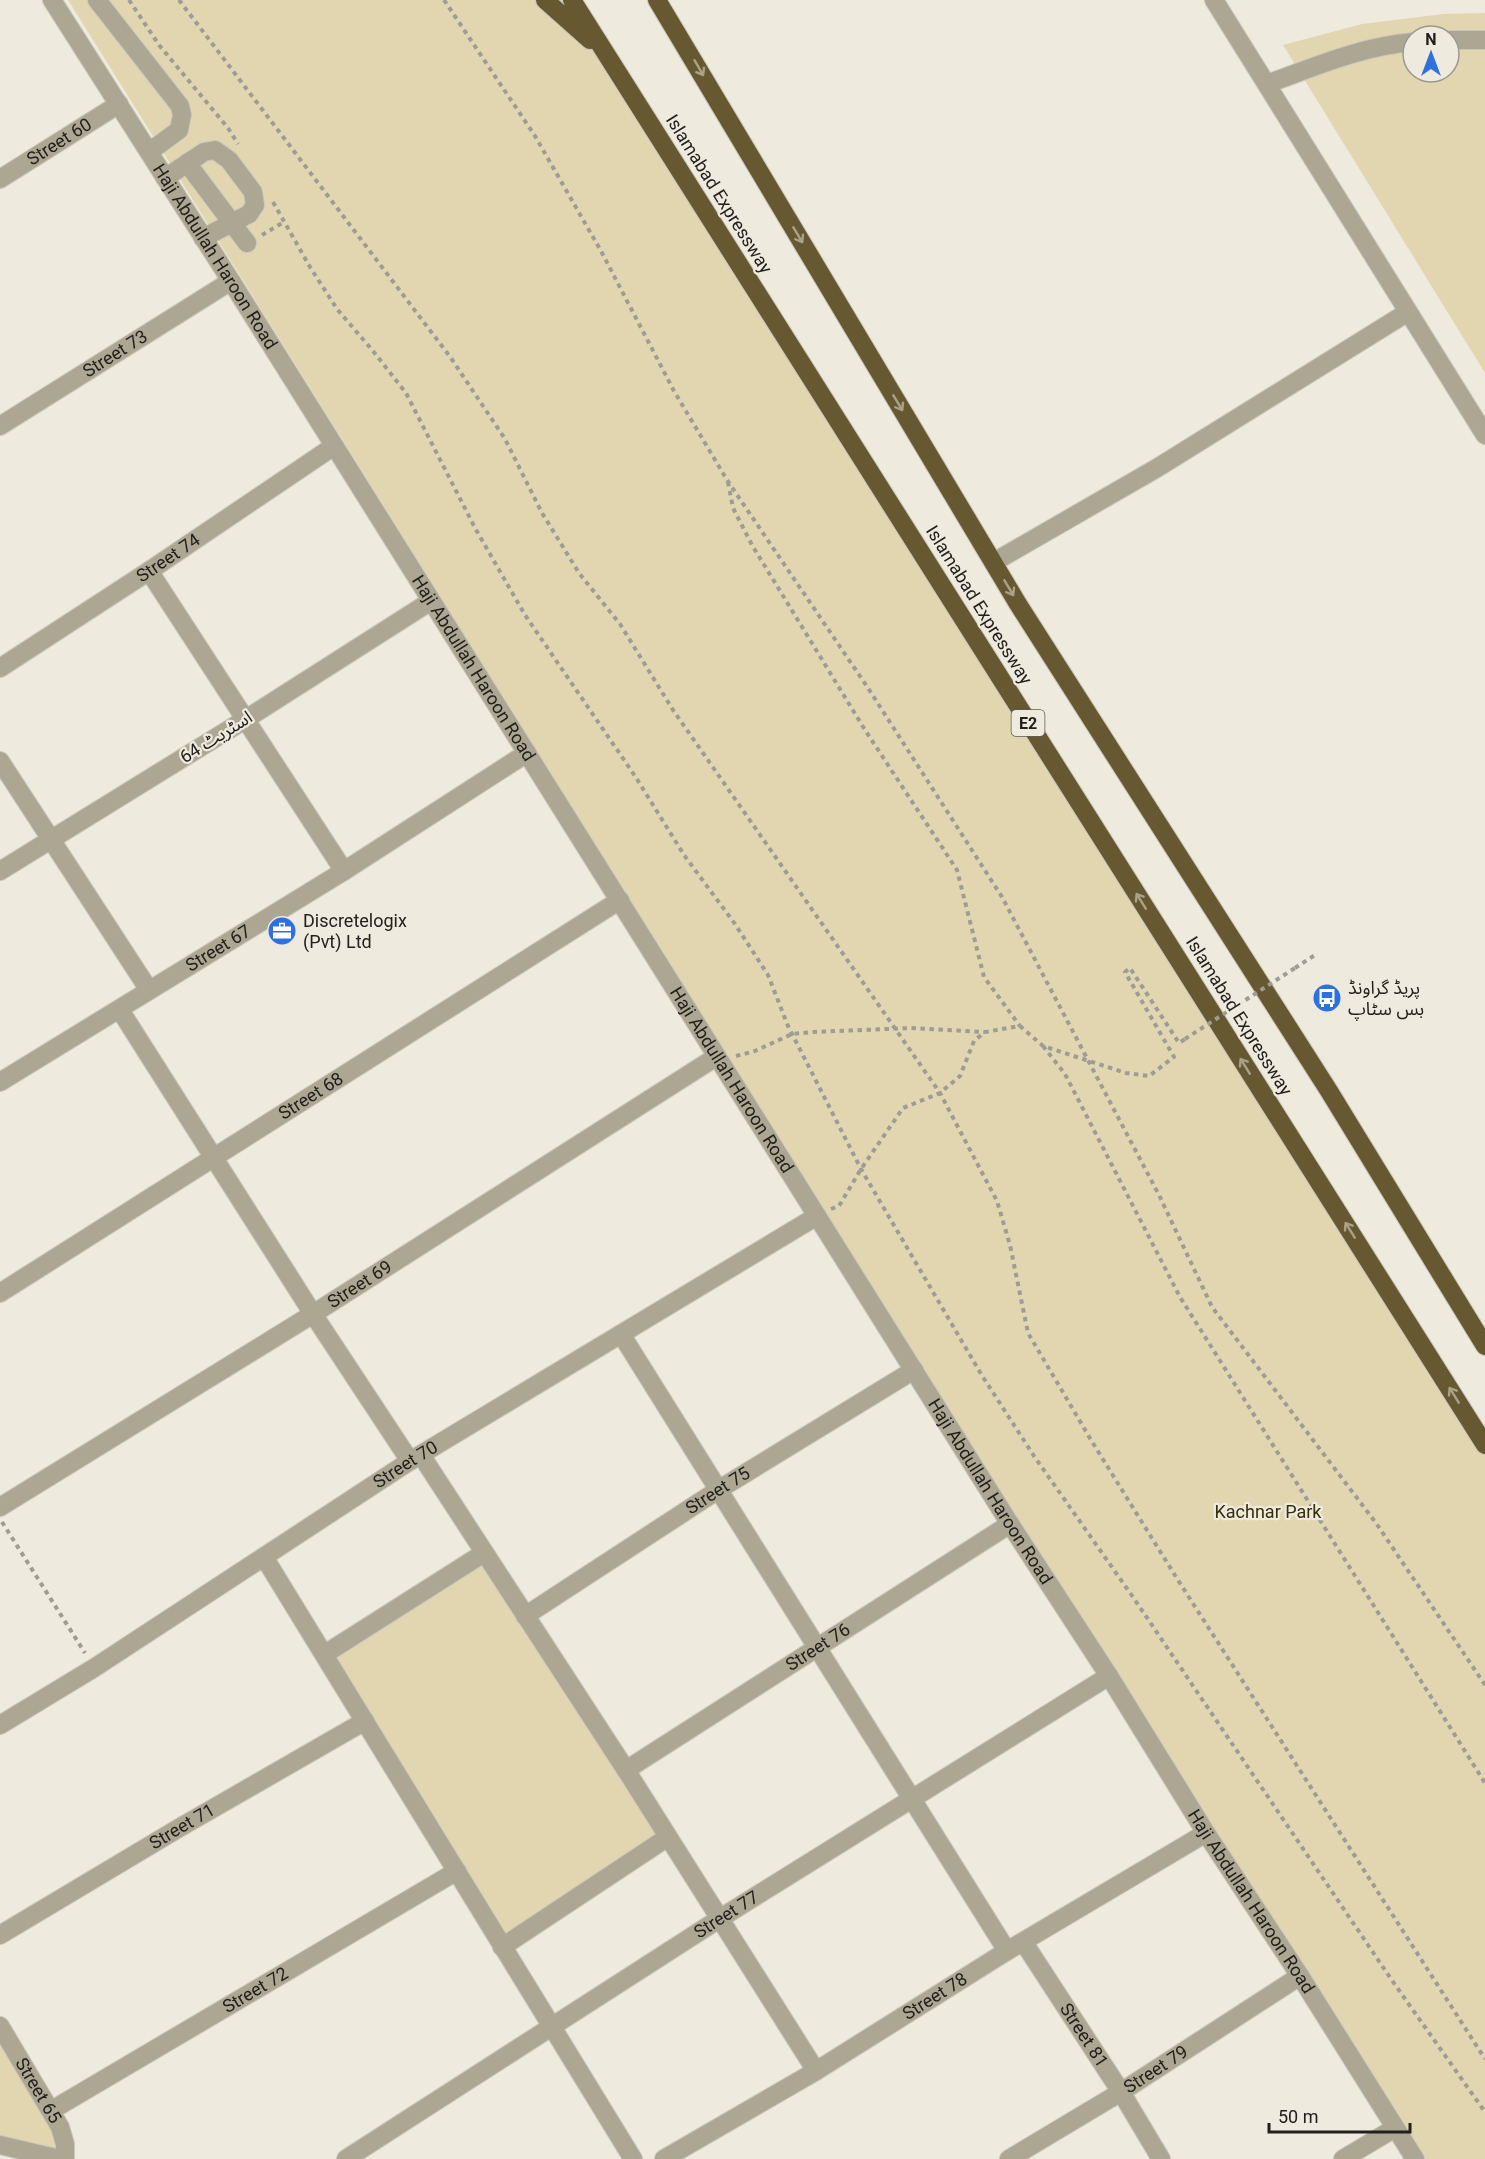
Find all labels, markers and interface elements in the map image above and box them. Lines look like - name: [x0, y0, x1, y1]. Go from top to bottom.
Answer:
- north arrow: [1401, 24, 1461, 84]
- text: N: [1425, 30, 1437, 49]
- one-way arrow: [693, 59, 705, 76]
- street label: Islamabad Expressway: [662, 110, 777, 278]
- street label: Street 60: [23, 113, 95, 169]
- street label: Haji Abdullah Haroon Road: [149, 160, 282, 353]
- one-way arrow: [793, 226, 805, 243]
- street label: Street 73: [79, 325, 151, 381]
- one-way arrow: [893, 394, 905, 411]
- street label: Islamabad Expressway: [922, 521, 1037, 689]
- street label: Street 74: [132, 529, 204, 586]
- street label: Haji Abdullah Haroon Road: [408, 571, 540, 765]
- one-way arrow: [1004, 579, 1016, 596]
- street label: اسٹریٹ 64: [176, 706, 256, 768]
- road number: E2: [1012, 710, 1044, 736]
- one-way arrow: [1135, 893, 1147, 910]
- place label: Discretelogix (Pvt) Ltd: [303, 910, 407, 953]
- office icon: Discretelogix (Pvt) Ltd: [266, 915, 298, 947]
- street label: Street 67: [182, 920, 254, 976]
- street label: Islamabad Expressway: [1182, 932, 1297, 1100]
- place label: پریڈ گراونڈ بس سٹاپ: [1348, 977, 1424, 1021]
- bus stop icon: پریڈ گراونڈ بس سٹاپ: [1311, 982, 1343, 1014]
- street label: Haji Abdullah Haroon Road: [666, 983, 798, 1177]
- one-way arrow: [1239, 1057, 1252, 1074]
- street label: Street 68: [274, 1067, 347, 1124]
- one-way arrow: [1343, 1222, 1356, 1239]
- street label: Street 69: [323, 1256, 395, 1312]
- one-way arrow: [1447, 1387, 1459, 1404]
- street label: Haji Abdullah Haroon Road: [924, 1395, 1057, 1588]
- street label: Street 70: [369, 1436, 441, 1492]
- street label: Street 75: [681, 1462, 754, 1518]
- park label: Kachnar Park: [1215, 1501, 1322, 1522]
- street label: Street 76: [782, 1618, 854, 1675]
- street label: Street 71: [145, 1799, 218, 1853]
- street label: Haji Abdullah Haroon Road: [1184, 1805, 1319, 1997]
- street label: Street 77: [690, 1886, 762, 1942]
- street label: Street 72: [219, 1962, 291, 2017]
- street label: Street 78: [898, 1968, 971, 2024]
- street label: Street 81: [1056, 1999, 1113, 2071]
- street label: Street 79: [1120, 2041, 1192, 2097]
- street label: Street 65: [11, 2054, 66, 2127]
- scale bar: [1269, 2096, 1410, 2134]
- text: 50 m: [1278, 2106, 1318, 2127]

